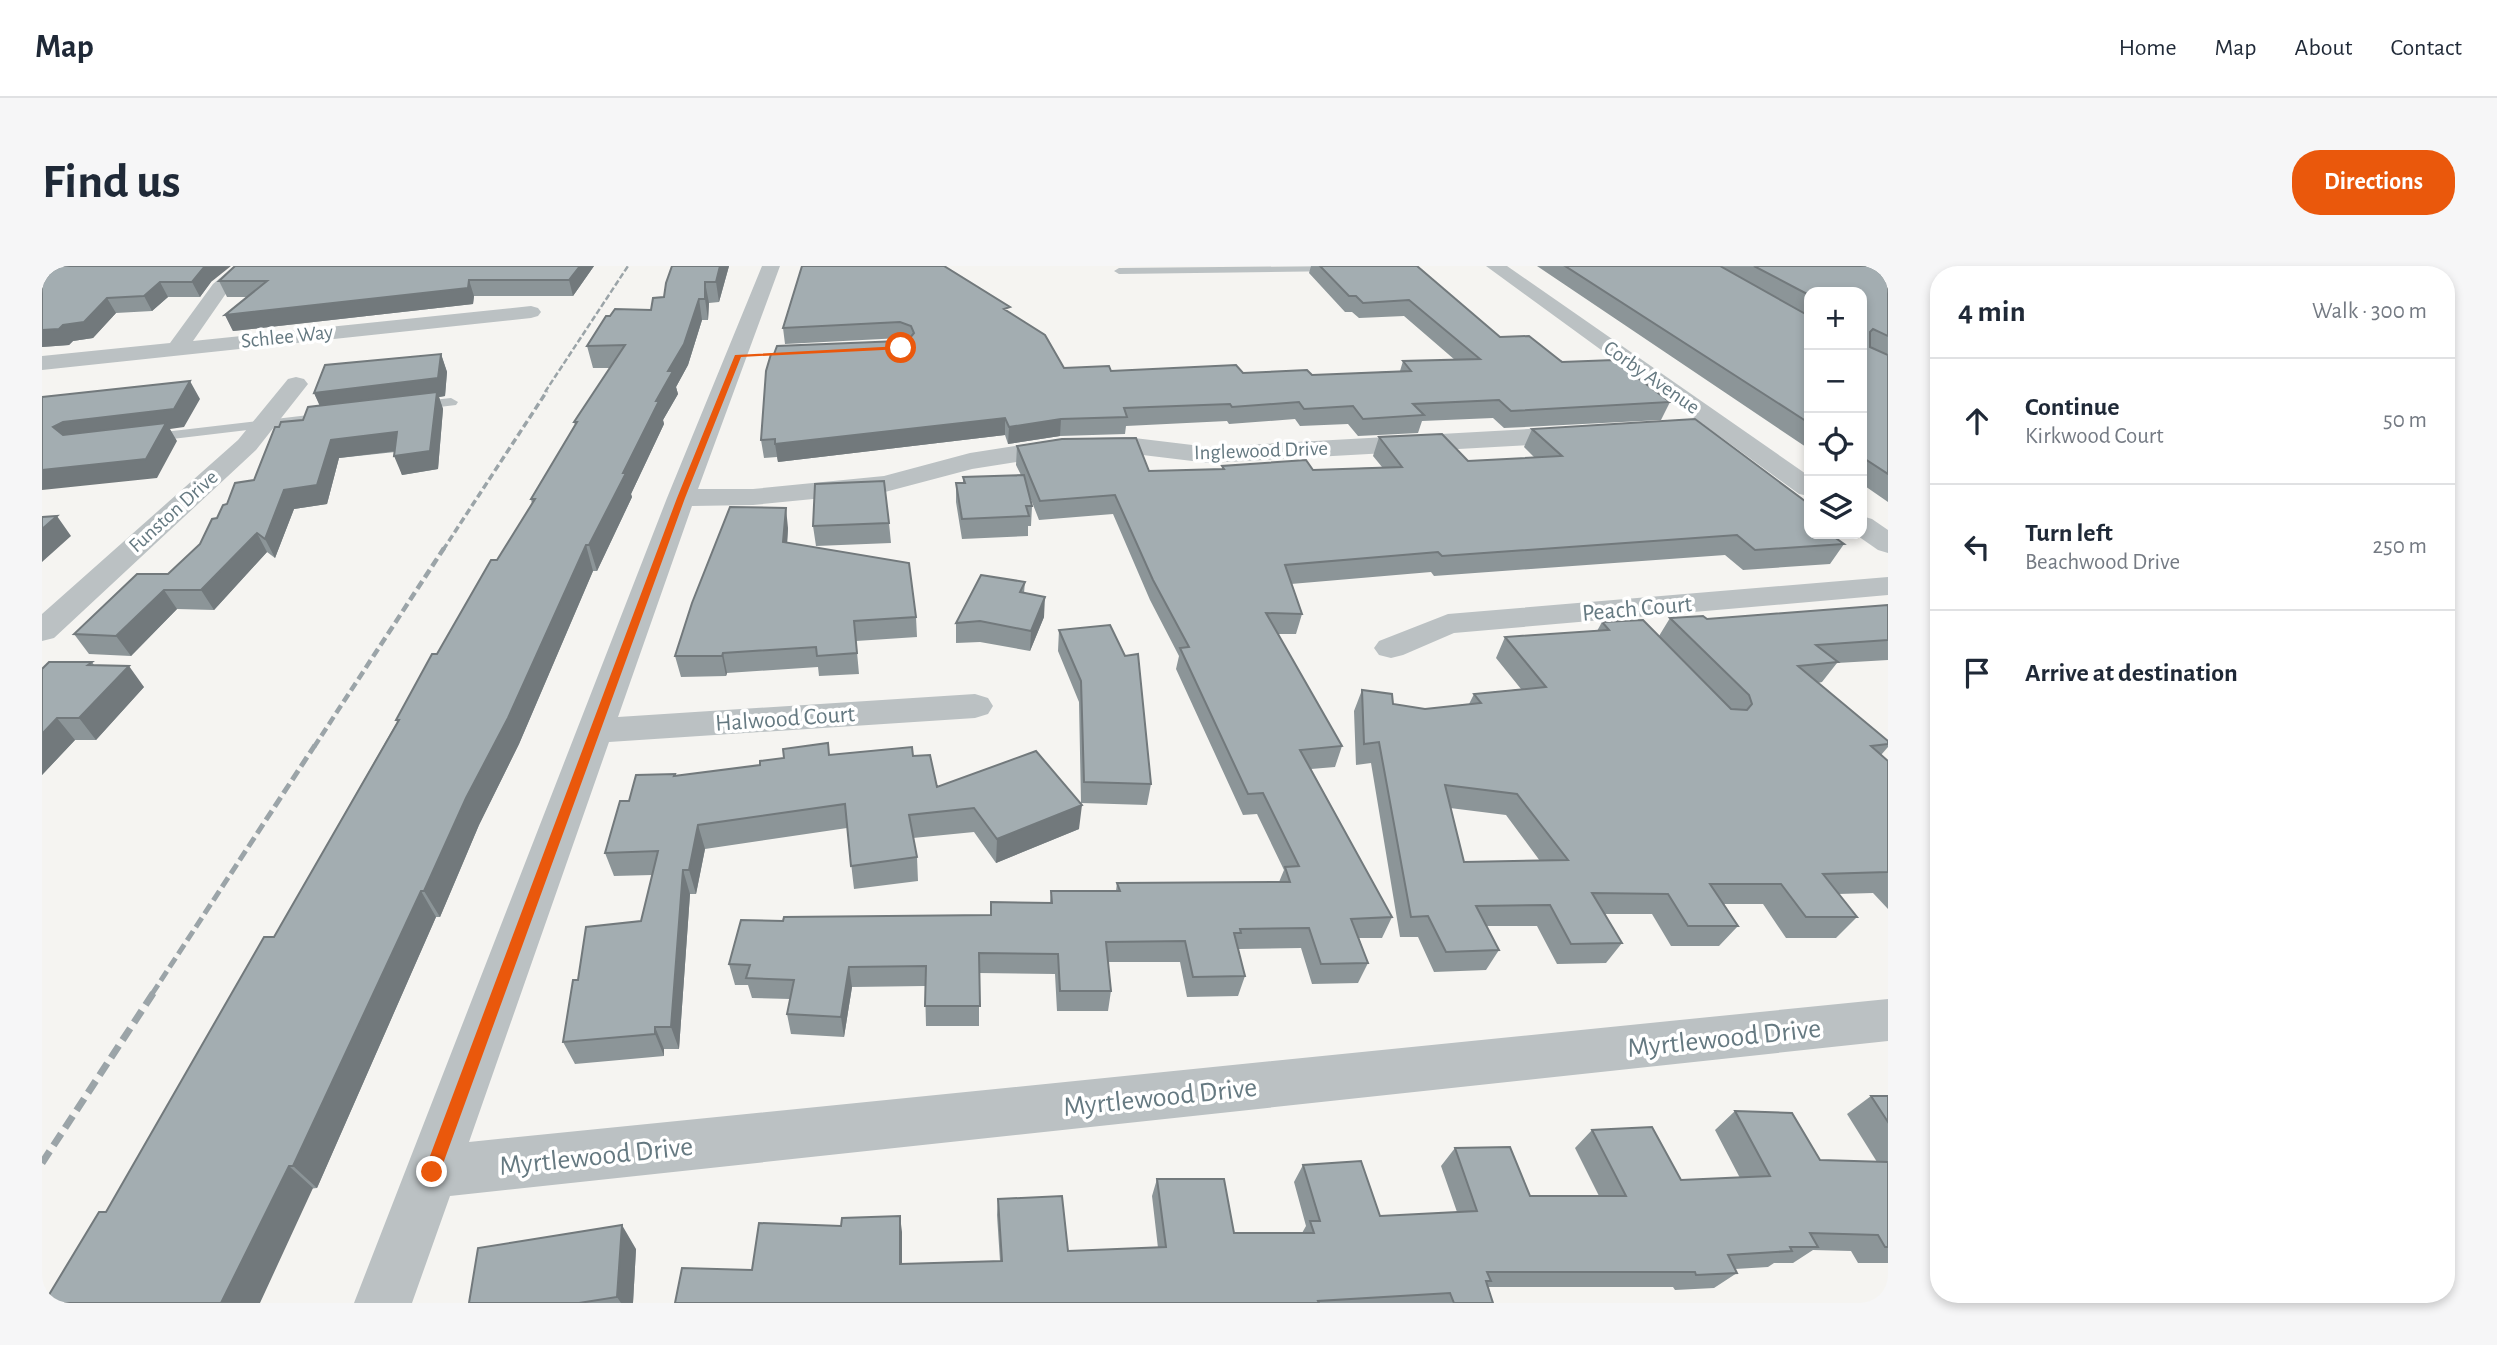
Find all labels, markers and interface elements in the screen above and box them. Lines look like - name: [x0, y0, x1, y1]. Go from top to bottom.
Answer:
- text: Map: [35, 31, 94, 64]
- text: Home: [2119, 36, 2177, 60]
- text: Map: [2215, 36, 2257, 60]
- text: About: [2295, 36, 2352, 60]
- text: Contact: [2390, 36, 2462, 60]
- button: Directions: [2292, 150, 2455, 215]
- text: Find us: [42, 158, 181, 207]
- map controls: [1804, 287, 1867, 539]
- button: +: [1804, 287, 1867, 350]
- text: 4 min: [1958, 297, 2026, 327]
- text: Walk · 300 m: [2312, 300, 2427, 323]
- street label: Schlee Way: [240, 321, 334, 352]
- route start: [885, 332, 916, 363]
- street label: Corby Avenue: [1600, 337, 1703, 418]
- button: −: [1804, 350, 1867, 413]
- text: Continue: [2025, 394, 2120, 420]
- icon: ahead: [1958, 402, 1996, 440]
- text: 50 m: [2383, 409, 2427, 432]
- button: locate: [1804, 413, 1867, 476]
- text: Kirkwood Court: [2025, 425, 2164, 448]
- street label: Inglewood Drive: [1194, 438, 1328, 463]
- street label: Funston Drive: [125, 466, 222, 557]
- button: layers: [1804, 476, 1867, 539]
- text: Turn left: [2025, 520, 2113, 546]
- icon: left: [1958, 528, 1996, 566]
- text: 250 m: [2373, 535, 2427, 558]
- text: Beachwood Drive: [2025, 551, 2180, 574]
- street label: Peach Court: [1581, 592, 1693, 626]
- icon: arrive: [1958, 654, 1996, 692]
- text: Arrive at destination: [2025, 660, 2238, 686]
- street label: Halwood Court: [714, 702, 856, 736]
- street label: Myrtlewood Drive: [1626, 1015, 1822, 1063]
- street label: Myrtlewood Drive: [1062, 1074, 1258, 1122]
- street label: Myrtlewood Drive: [498, 1133, 694, 1181]
- route end: [416, 1156, 447, 1187]

